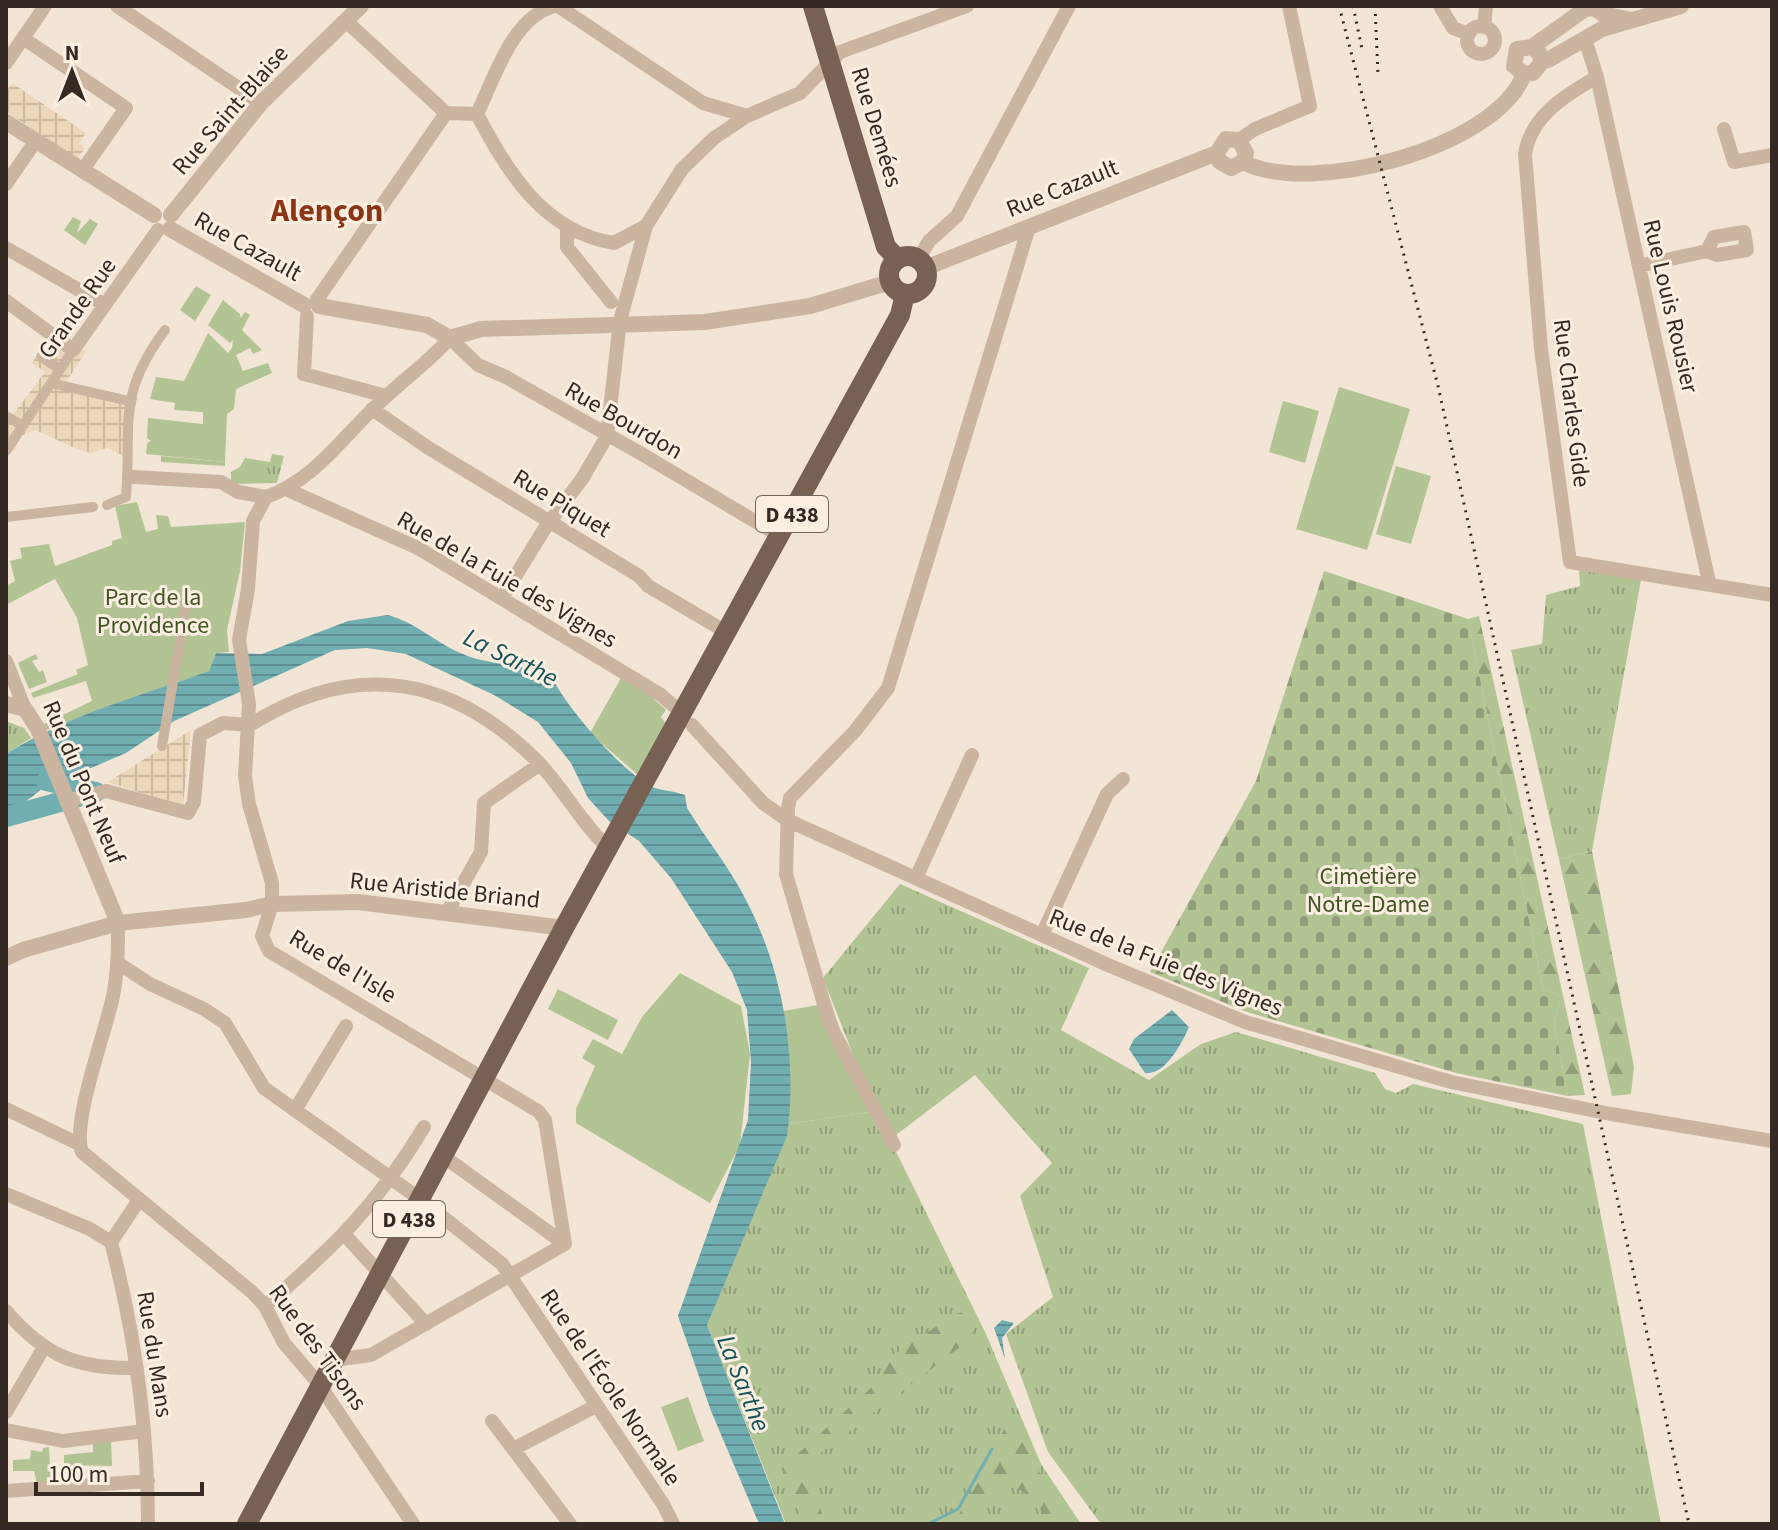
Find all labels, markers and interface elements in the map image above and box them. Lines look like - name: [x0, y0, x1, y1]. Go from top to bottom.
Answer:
- north arrow: [32, 32, 112, 112]
- text: N: [65, 37, 79, 69]
- street label: Rue Saint-Blaise: [164, 38, 297, 183]
- street label: Rue Demées: [842, 63, 911, 191]
- street label: Rue Cazault: [1001, 150, 1124, 227]
- district label: Alençon: [270, 188, 383, 234]
- street label: Rue Cazault: [188, 202, 308, 290]
- street label: Rue Louis Rousier: [1634, 216, 1708, 397]
- street label: Grande Rue: [30, 251, 125, 366]
- street label: Rue Charles Gide: [1544, 317, 1599, 489]
- street label: Rue Bourdon: [558, 372, 689, 468]
- street label: Rue Piquet: [506, 460, 617, 547]
- road number: D 438: [756, 496, 828, 532]
- street label: Rue de la Fuie des Vignes: [390, 502, 623, 657]
- park label: Parc de la Providence: [97, 580, 209, 643]
- water label: La Sarthe: [457, 619, 564, 696]
- street label: Rue du Pont Neuf: [33, 695, 134, 870]
- park label: Cimetière Notre-Dame: [1307, 859, 1429, 922]
- street label: Rue Aristide Briand: [348, 863, 542, 918]
- street label: Rue de la Fuie des Vignes: [1044, 900, 1288, 1025]
- street label: Rue de l'Isle: [282, 921, 403, 1012]
- road number: D 438: [373, 1201, 445, 1237]
- street label: Rue des Tisons: [260, 1277, 375, 1418]
- street label: Rue de l'École Normale: [531, 1282, 690, 1493]
- street label: Rue du Mans: [127, 1288, 182, 1420]
- water label: La Sarthe: [707, 1329, 780, 1437]
- scale bar: [36, 1446, 202, 1496]
- text: 100 m: [48, 1457, 108, 1492]

